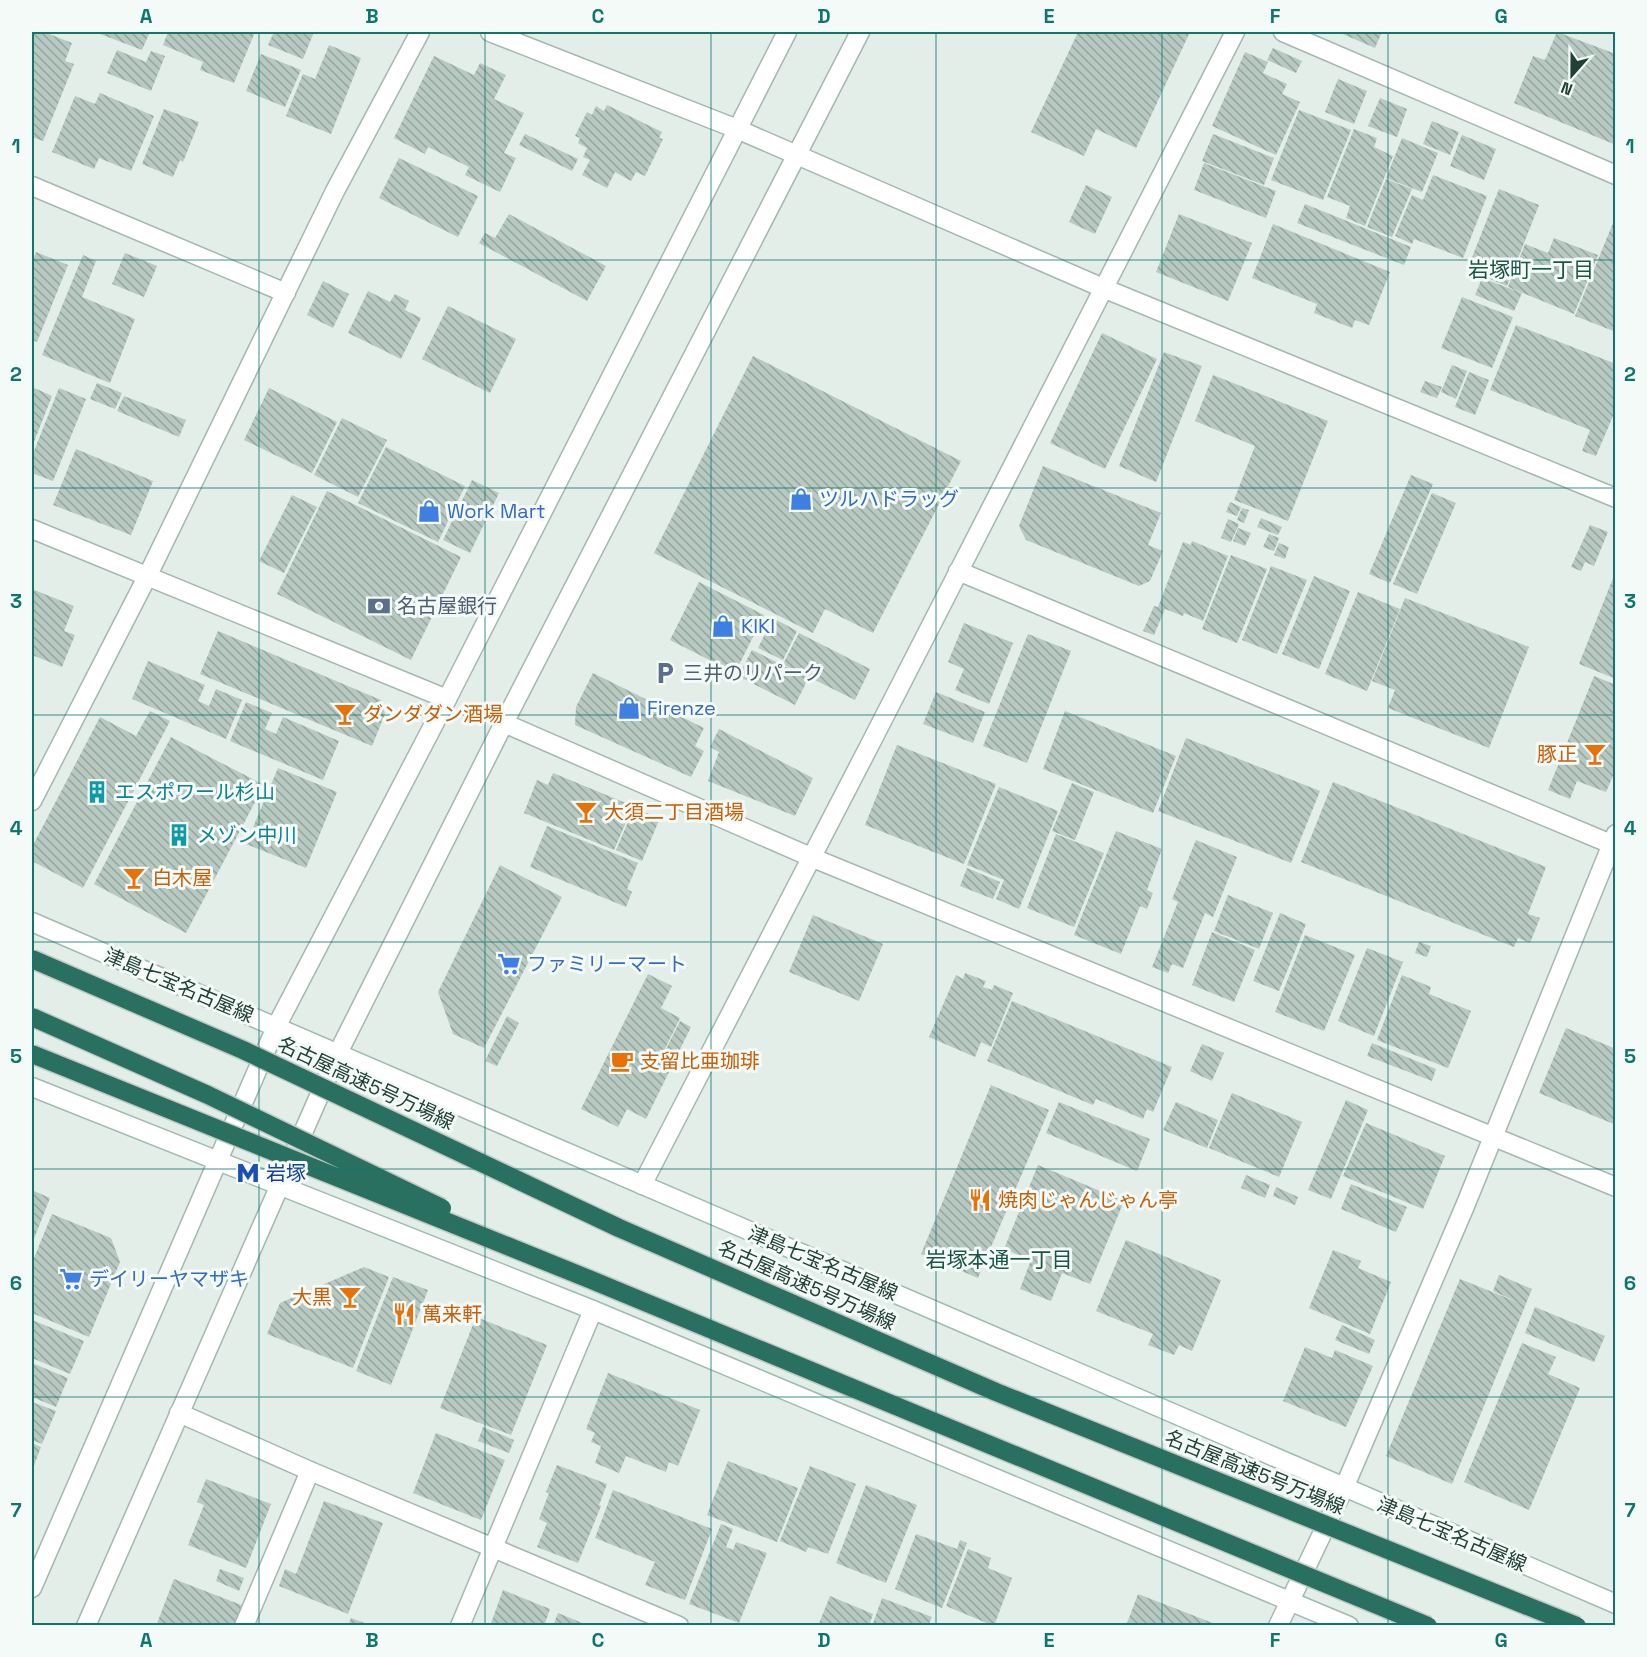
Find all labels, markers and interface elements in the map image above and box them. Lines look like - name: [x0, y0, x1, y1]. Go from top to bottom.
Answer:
- text: A: [140, 3, 153, 29]
- text: B: [365, 3, 379, 29]
- text: C: [592, 3, 605, 29]
- text: D: [817, 3, 831, 29]
- text: E: [1043, 3, 1055, 29]
- text: F: [1270, 3, 1281, 29]
- text: G: [1494, 3, 1508, 29]
- north arrow: [1542, 45, 1602, 105]
- text: N: [1558, 77, 1576, 100]
- text: 1: [11, 133, 21, 159]
- text: 1: [1625, 133, 1635, 159]
- district label: 岩塚町一丁目: [1468, 256, 1594, 283]
- text: 2: [10, 361, 22, 387]
- text: 2: [1624, 361, 1636, 387]
- shop icon: ツルハドラッグ: [788, 486, 814, 512]
- place label: ツルハドラッグ: [819, 486, 959, 512]
- shop icon: Work Mart: [416, 498, 442, 524]
- place label: Work Mart: [447, 498, 546, 524]
- text: 3: [10, 588, 22, 614]
- text: 3: [1624, 588, 1636, 614]
- bank icon: 名古屋銀行: [366, 593, 392, 619]
- place label: 名古屋銀行: [397, 593, 497, 619]
- shop icon: KIKI: [710, 613, 736, 639]
- place label: KIKI: [741, 613, 775, 639]
- parking icon: 三井のリパーク: [652, 660, 678, 686]
- place label: 三井のリパーク: [683, 660, 823, 686]
- shop icon: Firenze: [616, 695, 642, 721]
- place label: Firenze: [647, 695, 716, 721]
- bar icon: ダンダダン酒場: [332, 701, 358, 727]
- place label: ダンダダン酒場: [363, 701, 503, 727]
- place label: 豚正: [1537, 741, 1577, 767]
- bar icon: 豚正: [1582, 741, 1608, 767]
- building icon: エスポワール杉山: [84, 779, 110, 805]
- place label: エスポワール杉山: [115, 779, 275, 805]
- bar icon: 大須二丁目酒場: [573, 799, 599, 825]
- place label: 大須二丁目酒場: [604, 799, 744, 825]
- text: 4: [10, 815, 23, 841]
- text: 4: [1624, 815, 1637, 841]
- building icon: メゾン中川: [166, 822, 192, 848]
- place label: メゾン中川: [197, 822, 297, 848]
- bar icon: 白木屋: [121, 865, 147, 891]
- place label: 白木屋: [152, 865, 212, 891]
- street label: 津島七宝名古屋線: [100, 942, 258, 1028]
- supermarket icon: ファミリーマート: [496, 951, 522, 977]
- place label: ファミリーマート: [527, 951, 687, 977]
- street label: 名古屋高速5号万場線: [274, 1031, 458, 1135]
- text: 5: [10, 1043, 22, 1069]
- text: 5: [1624, 1043, 1636, 1069]
- cafe icon: 支留比亜珈琲: [609, 1048, 635, 1074]
- place label: 支留比亜珈琲: [640, 1048, 760, 1074]
- metro station icon: 岩塚: [235, 1160, 261, 1186]
- place label: 岩塚: [266, 1160, 306, 1186]
- restaurant icon: 焼肉じゃんじゃん亭: [967, 1187, 993, 1213]
- place label: 焼肉じゃんじゃん亭: [998, 1187, 1178, 1213]
- street label: 津島七宝名古屋線: [744, 1220, 902, 1306]
- street label: 名古屋高速5号万場線: [714, 1234, 900, 1336]
- district label: 岩塚本通一丁目: [926, 1246, 1073, 1273]
- supermarket icon: デイリーヤマザキ: [58, 1266, 84, 1292]
- place label: デイリーヤマザキ: [89, 1266, 249, 1292]
- text: 6: [10, 1270, 22, 1296]
- text: 6: [1624, 1270, 1636, 1296]
- place label: 大黒: [292, 1284, 332, 1310]
- bar icon: 大黒: [337, 1284, 363, 1310]
- restaurant icon: 萬来軒: [391, 1301, 417, 1327]
- place label: 萬来軒: [422, 1301, 482, 1327]
- street label: 名古屋高速5号万場線: [1161, 1424, 1349, 1520]
- street label: 津島七宝名古屋線: [1373, 1491, 1531, 1577]
- text: 7: [10, 1497, 22, 1523]
- text: 7: [1624, 1497, 1636, 1523]
- text: A: [140, 1627, 153, 1653]
- text: B: [365, 1627, 379, 1653]
- text: C: [592, 1627, 605, 1653]
- text: D: [817, 1627, 831, 1653]
- text: E: [1043, 1627, 1055, 1653]
- text: F: [1270, 1627, 1281, 1653]
- text: G: [1494, 1627, 1508, 1653]

